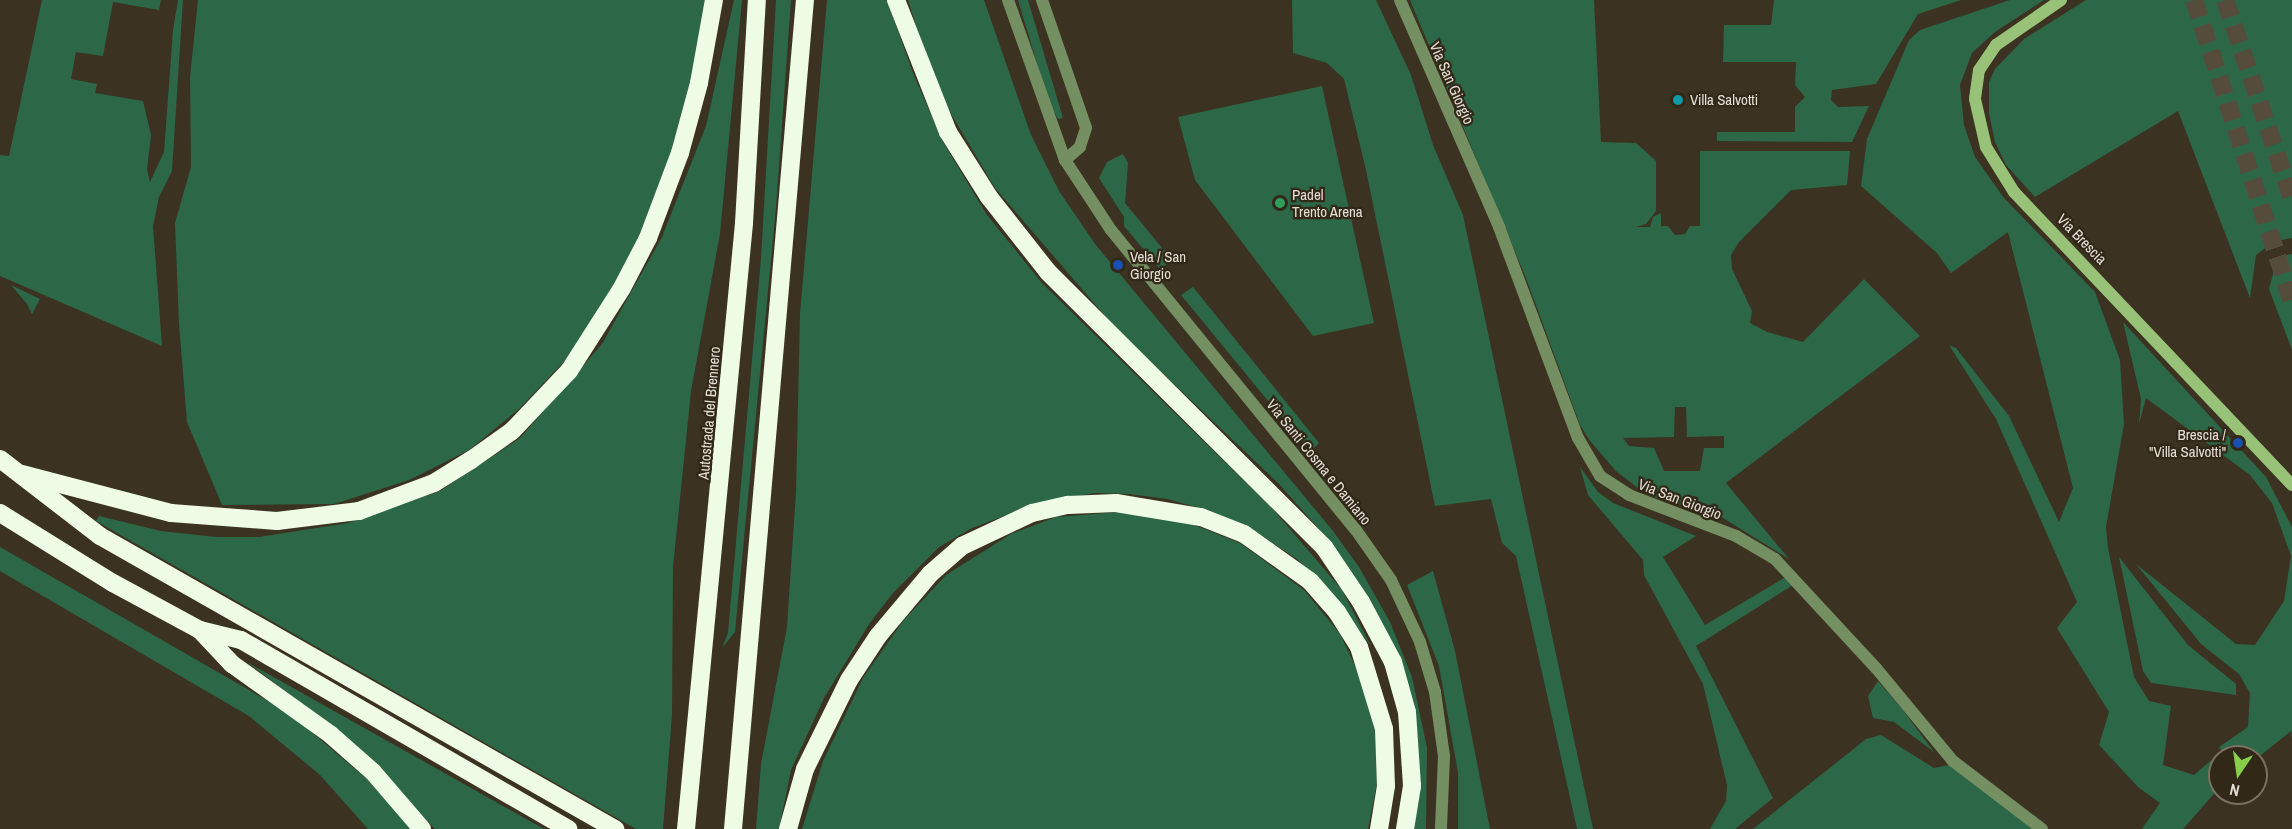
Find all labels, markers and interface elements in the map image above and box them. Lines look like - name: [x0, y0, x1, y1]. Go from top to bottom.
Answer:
- street label: Via San Giorgio: [1426, 39, 1478, 127]
- place label: Villa Salvotti: [1690, 91, 1758, 109]
- marker: Villa Salvotti: [1671, 93, 1685, 107]
- place label: Padel Trento Arena: [1292, 185, 1363, 220]
- marker: Padel Trento Arena: [1273, 196, 1287, 210]
- street label: Via Brescia: [2054, 210, 2110, 268]
- place label: Vela / San Giorgio: [1130, 247, 1186, 282]
- marker: Vela / San Giorgio: [1111, 258, 1125, 272]
- street label: Autostrada del Brennero: [694, 346, 724, 480]
- street label: Via Santi Cosma e Damiano: [1263, 396, 1375, 528]
- place label: Brescia / "Villa Salvotti": [2149, 425, 2226, 460]
- marker: Brescia / "Villa Salvotti": [2231, 436, 2245, 450]
- street label: Via San Giorgio: [1636, 475, 1724, 523]
- north arrow: [2208, 745, 2268, 805]
- text: N: [2227, 779, 2242, 802]

